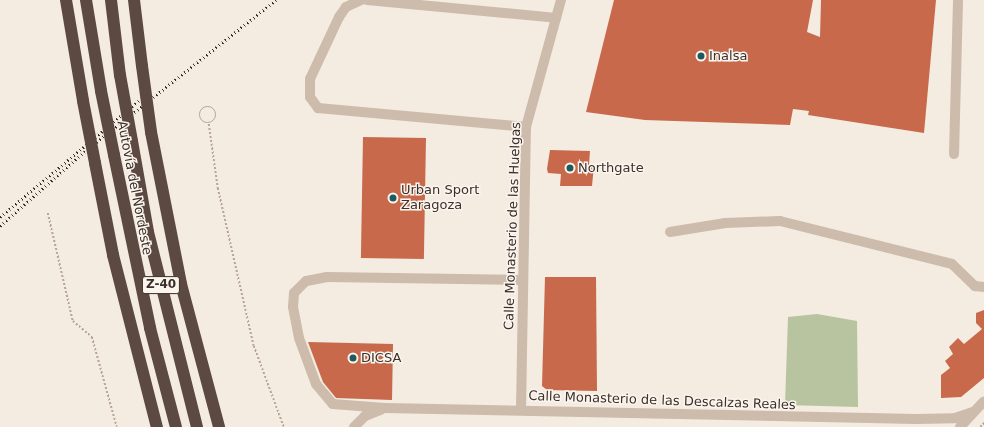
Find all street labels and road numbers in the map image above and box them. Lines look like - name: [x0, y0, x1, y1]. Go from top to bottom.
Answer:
- street label: Autovía del Nordeste: [113, 120, 155, 256]
- street label: Calle Monasterio de las Huelgas: [502, 122, 524, 330]
- road number: Z-40: [141, 275, 181, 295]
- street label: Calle Monasterio de las Descalzas Reales: [528, 389, 796, 413]

